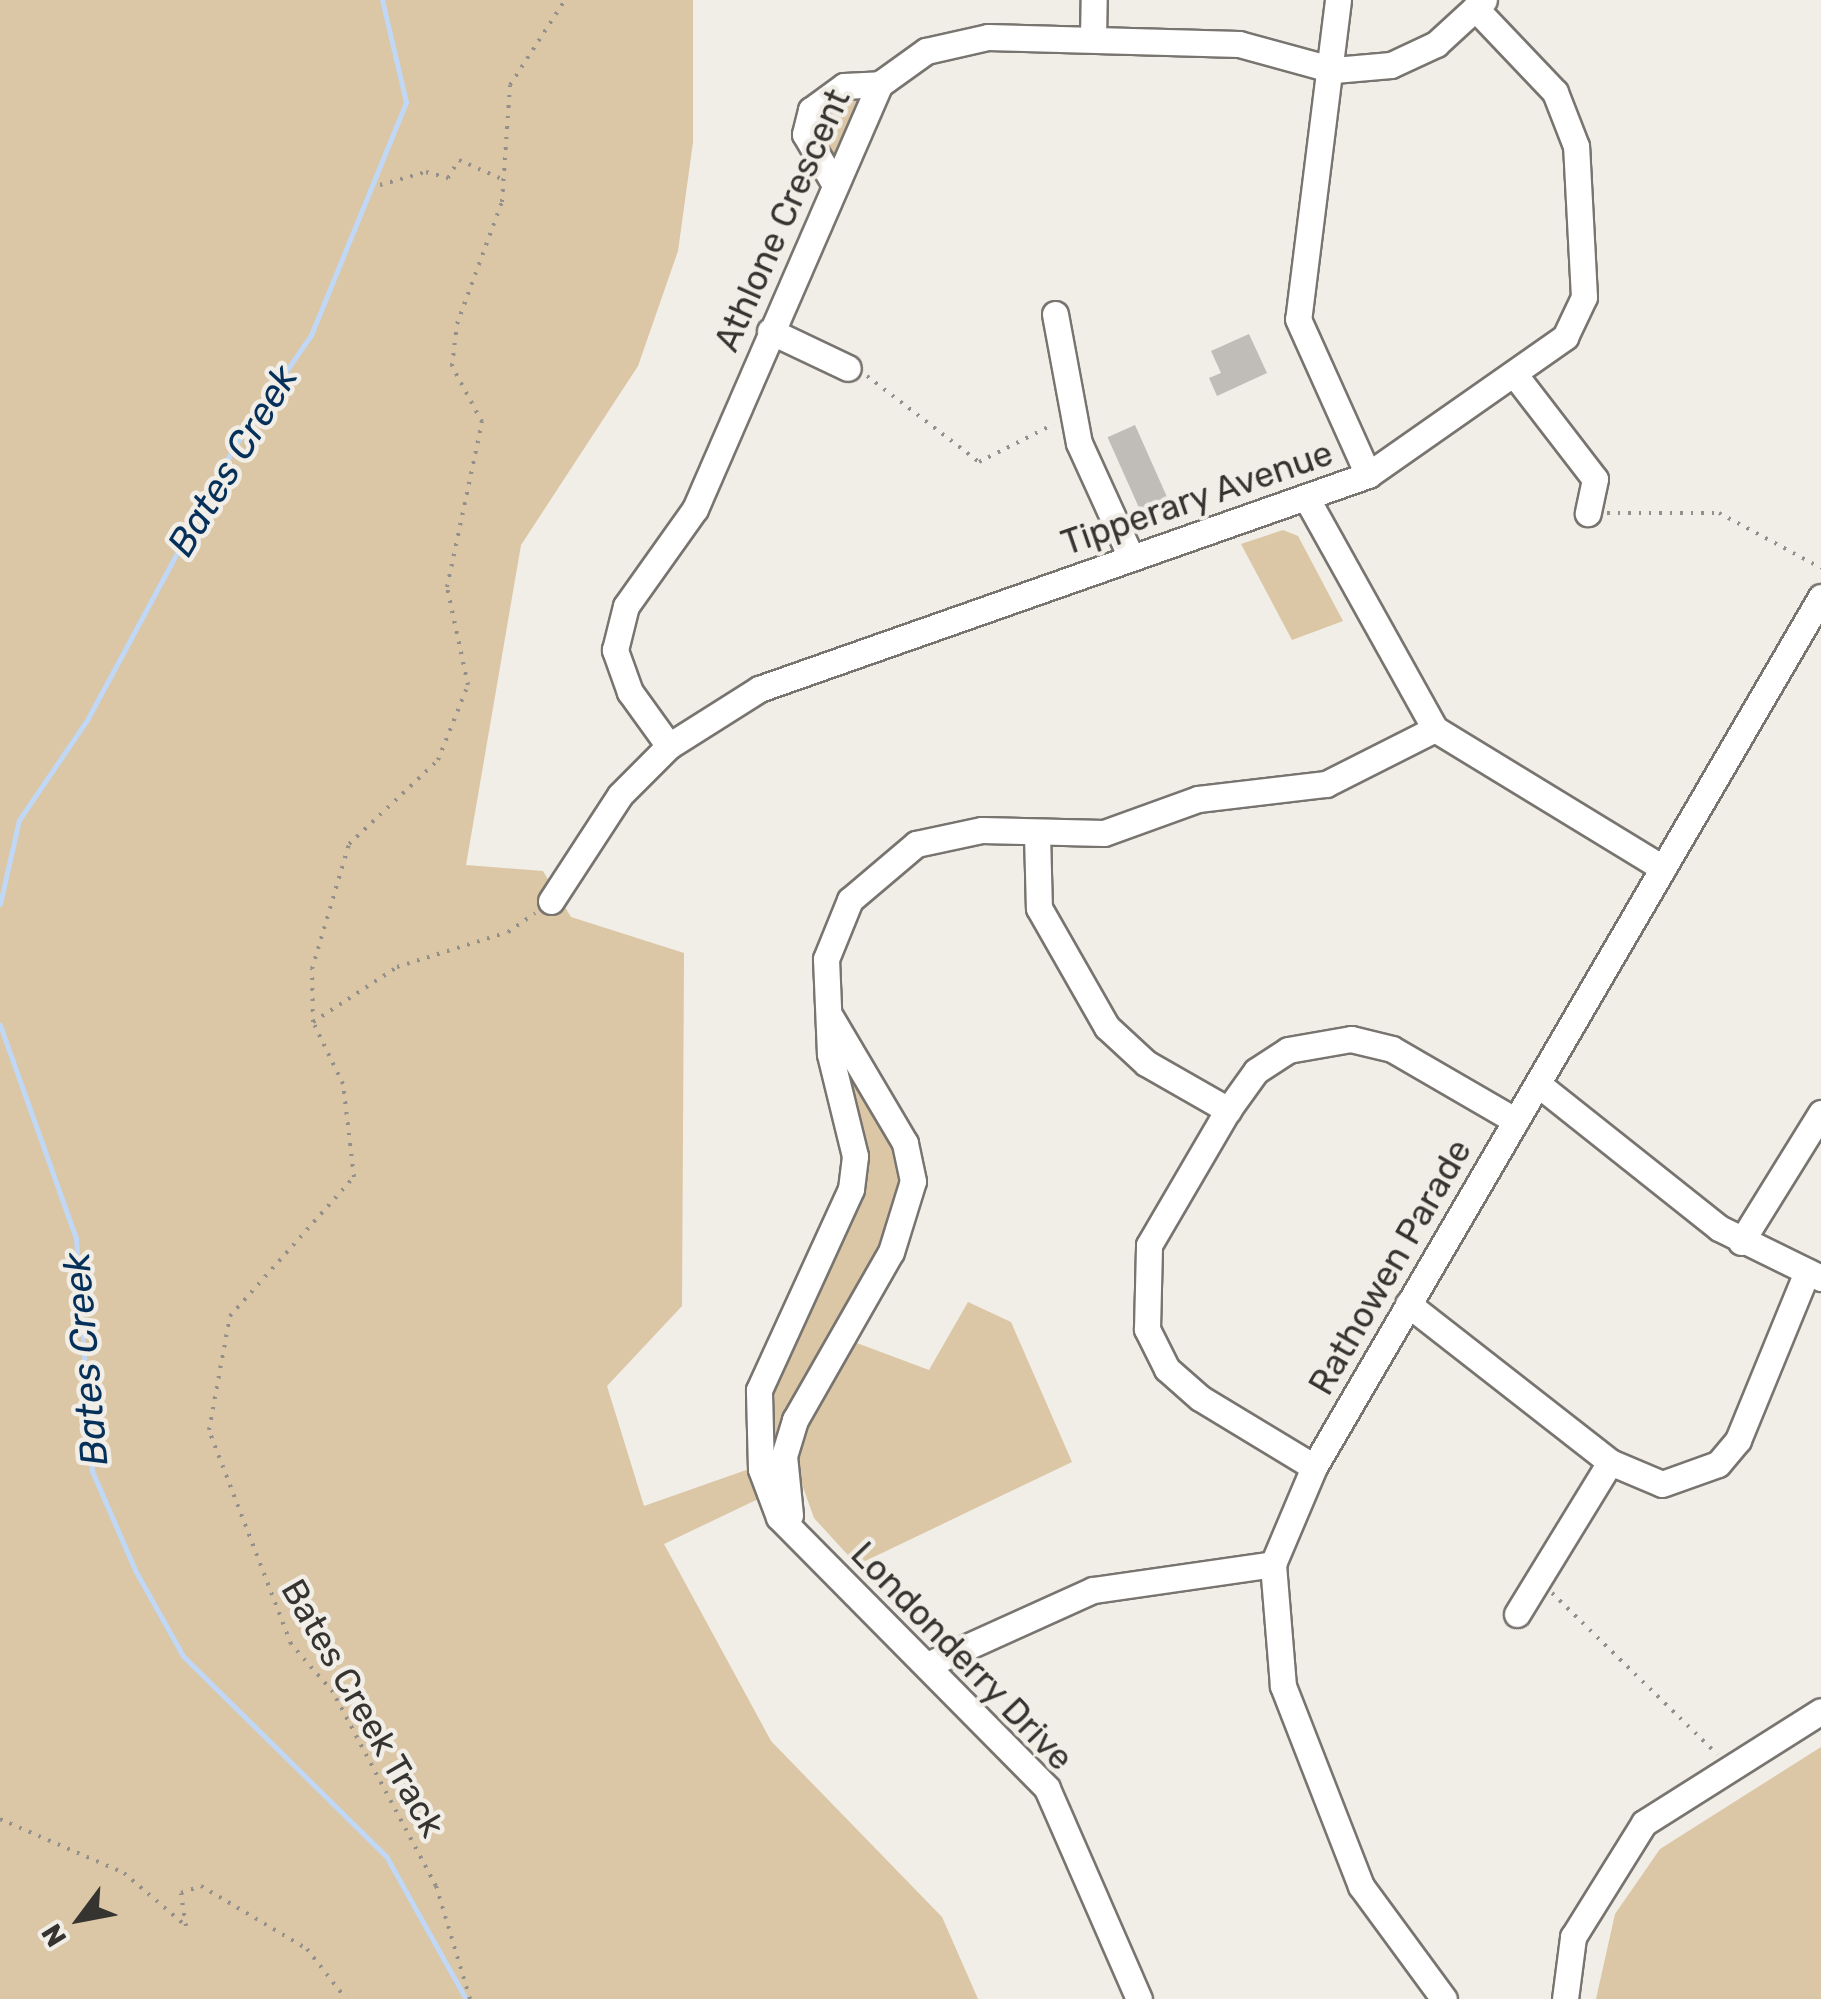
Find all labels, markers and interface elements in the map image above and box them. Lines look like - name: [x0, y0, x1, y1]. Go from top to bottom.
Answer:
- street label: Athlone Crescent: [705, 82, 859, 358]
- water label: Bates Creek: [158, 358, 308, 564]
- street label: Tipperary Avenue: [1055, 432, 1339, 564]
- street label: Rathowen Parade: [1300, 1132, 1480, 1402]
- water label: Bates Creek: [54, 1250, 118, 1468]
- street label: Londonderry Drive: [842, 1533, 1082, 1779]
- street label: Bates Creek Track: [272, 1571, 454, 1845]
- north arrow: [30, 1869, 130, 1969]
- text: N: [35, 1918, 73, 1952]

